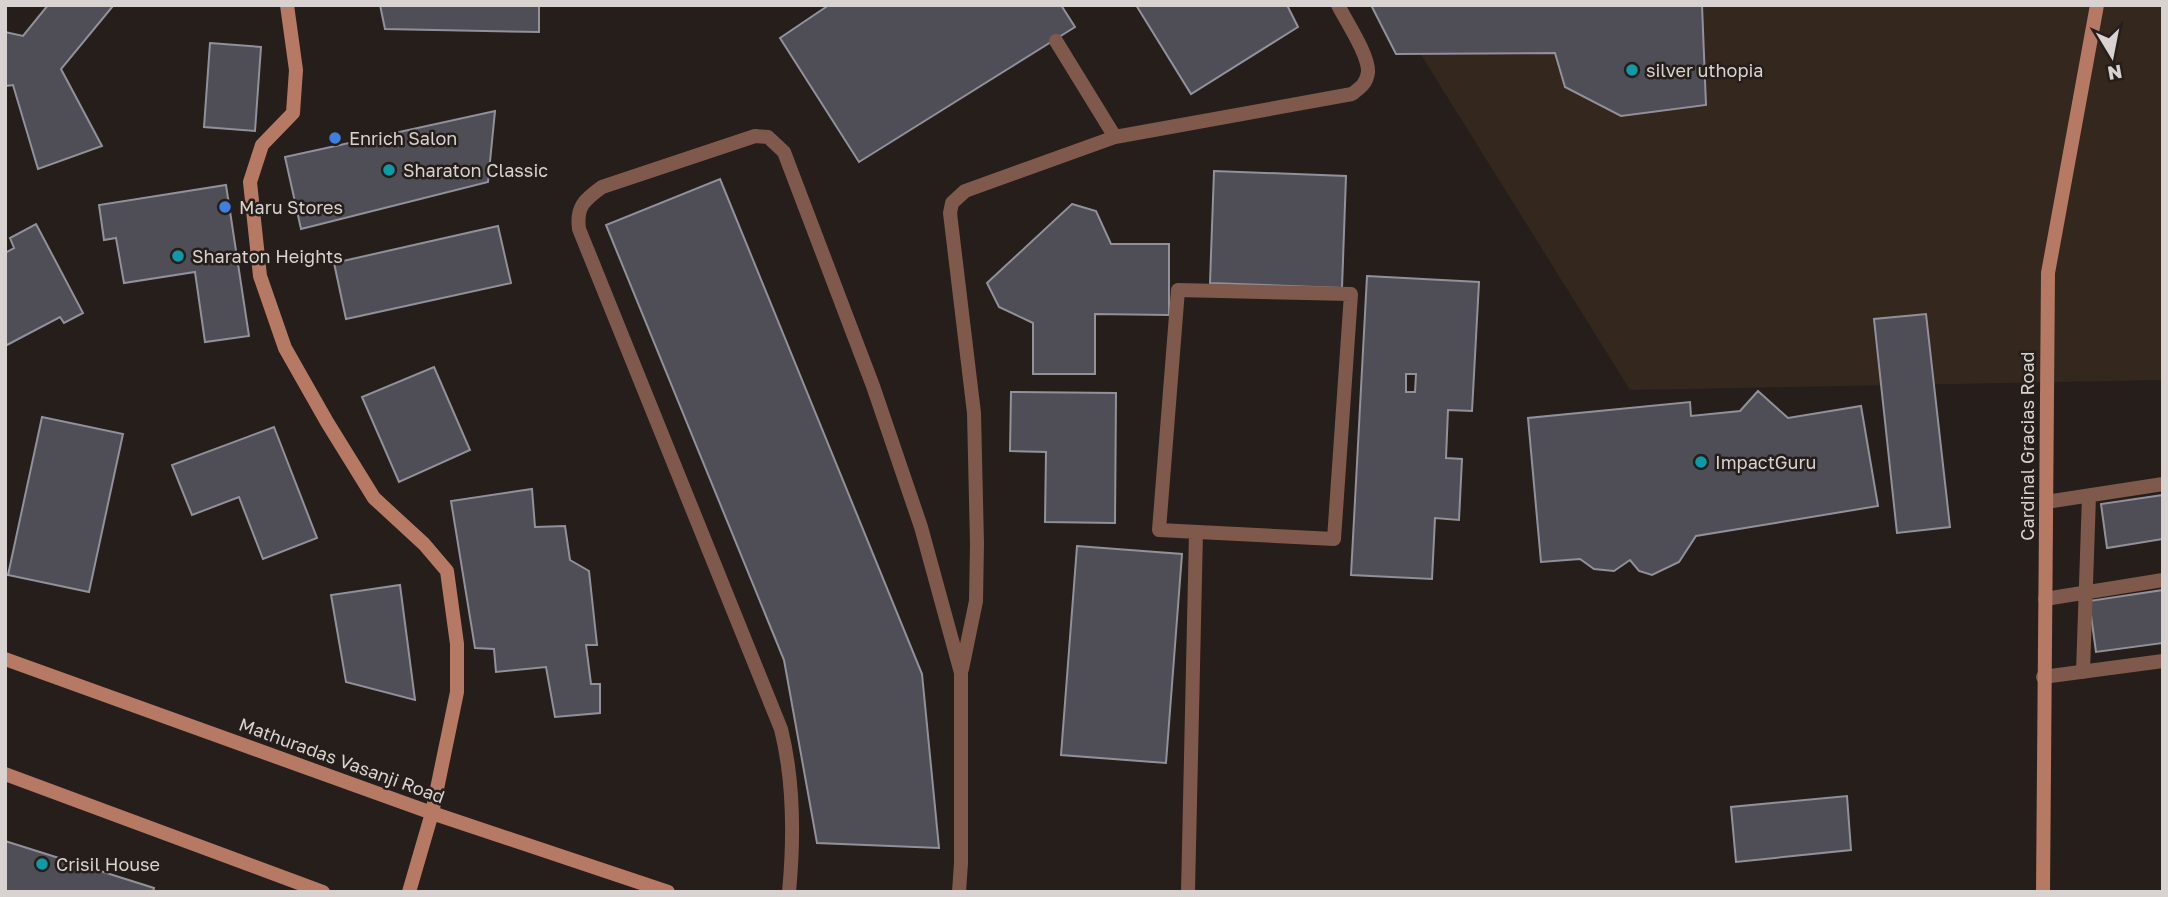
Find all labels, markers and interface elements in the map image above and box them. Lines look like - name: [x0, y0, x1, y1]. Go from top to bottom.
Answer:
- north arrow: [2077, 21, 2147, 91]
- place label: silver uthopia: [1646, 59, 1763, 81]
- text: N: [2106, 61, 2124, 86]
- marker: silver uthopia: [1624, 62, 1640, 78]
- place label: Enrich Salon: [349, 127, 457, 149]
- marker: Enrich Salon: [327, 130, 343, 146]
- place label: Sharaton Classic: [403, 159, 548, 181]
- marker: Sharaton Classic: [381, 162, 397, 178]
- place label: Maru Stores: [239, 196, 343, 218]
- marker: Maru Stores: [217, 199, 233, 215]
- place label: Sharaton Heights: [192, 245, 343, 267]
- marker: Sharaton Heights: [170, 248, 186, 264]
- street label: Cardinal Gracias Road: [2016, 351, 2038, 541]
- place label: ImpactGuru: [1715, 451, 1816, 473]
- marker: ImpactGuru: [1693, 454, 1709, 470]
- street label: Mathuradas Vasanji Road: [236, 713, 448, 807]
- place label: Crisil House: [56, 853, 160, 875]
- marker: Crisil House: [34, 856, 50, 872]

